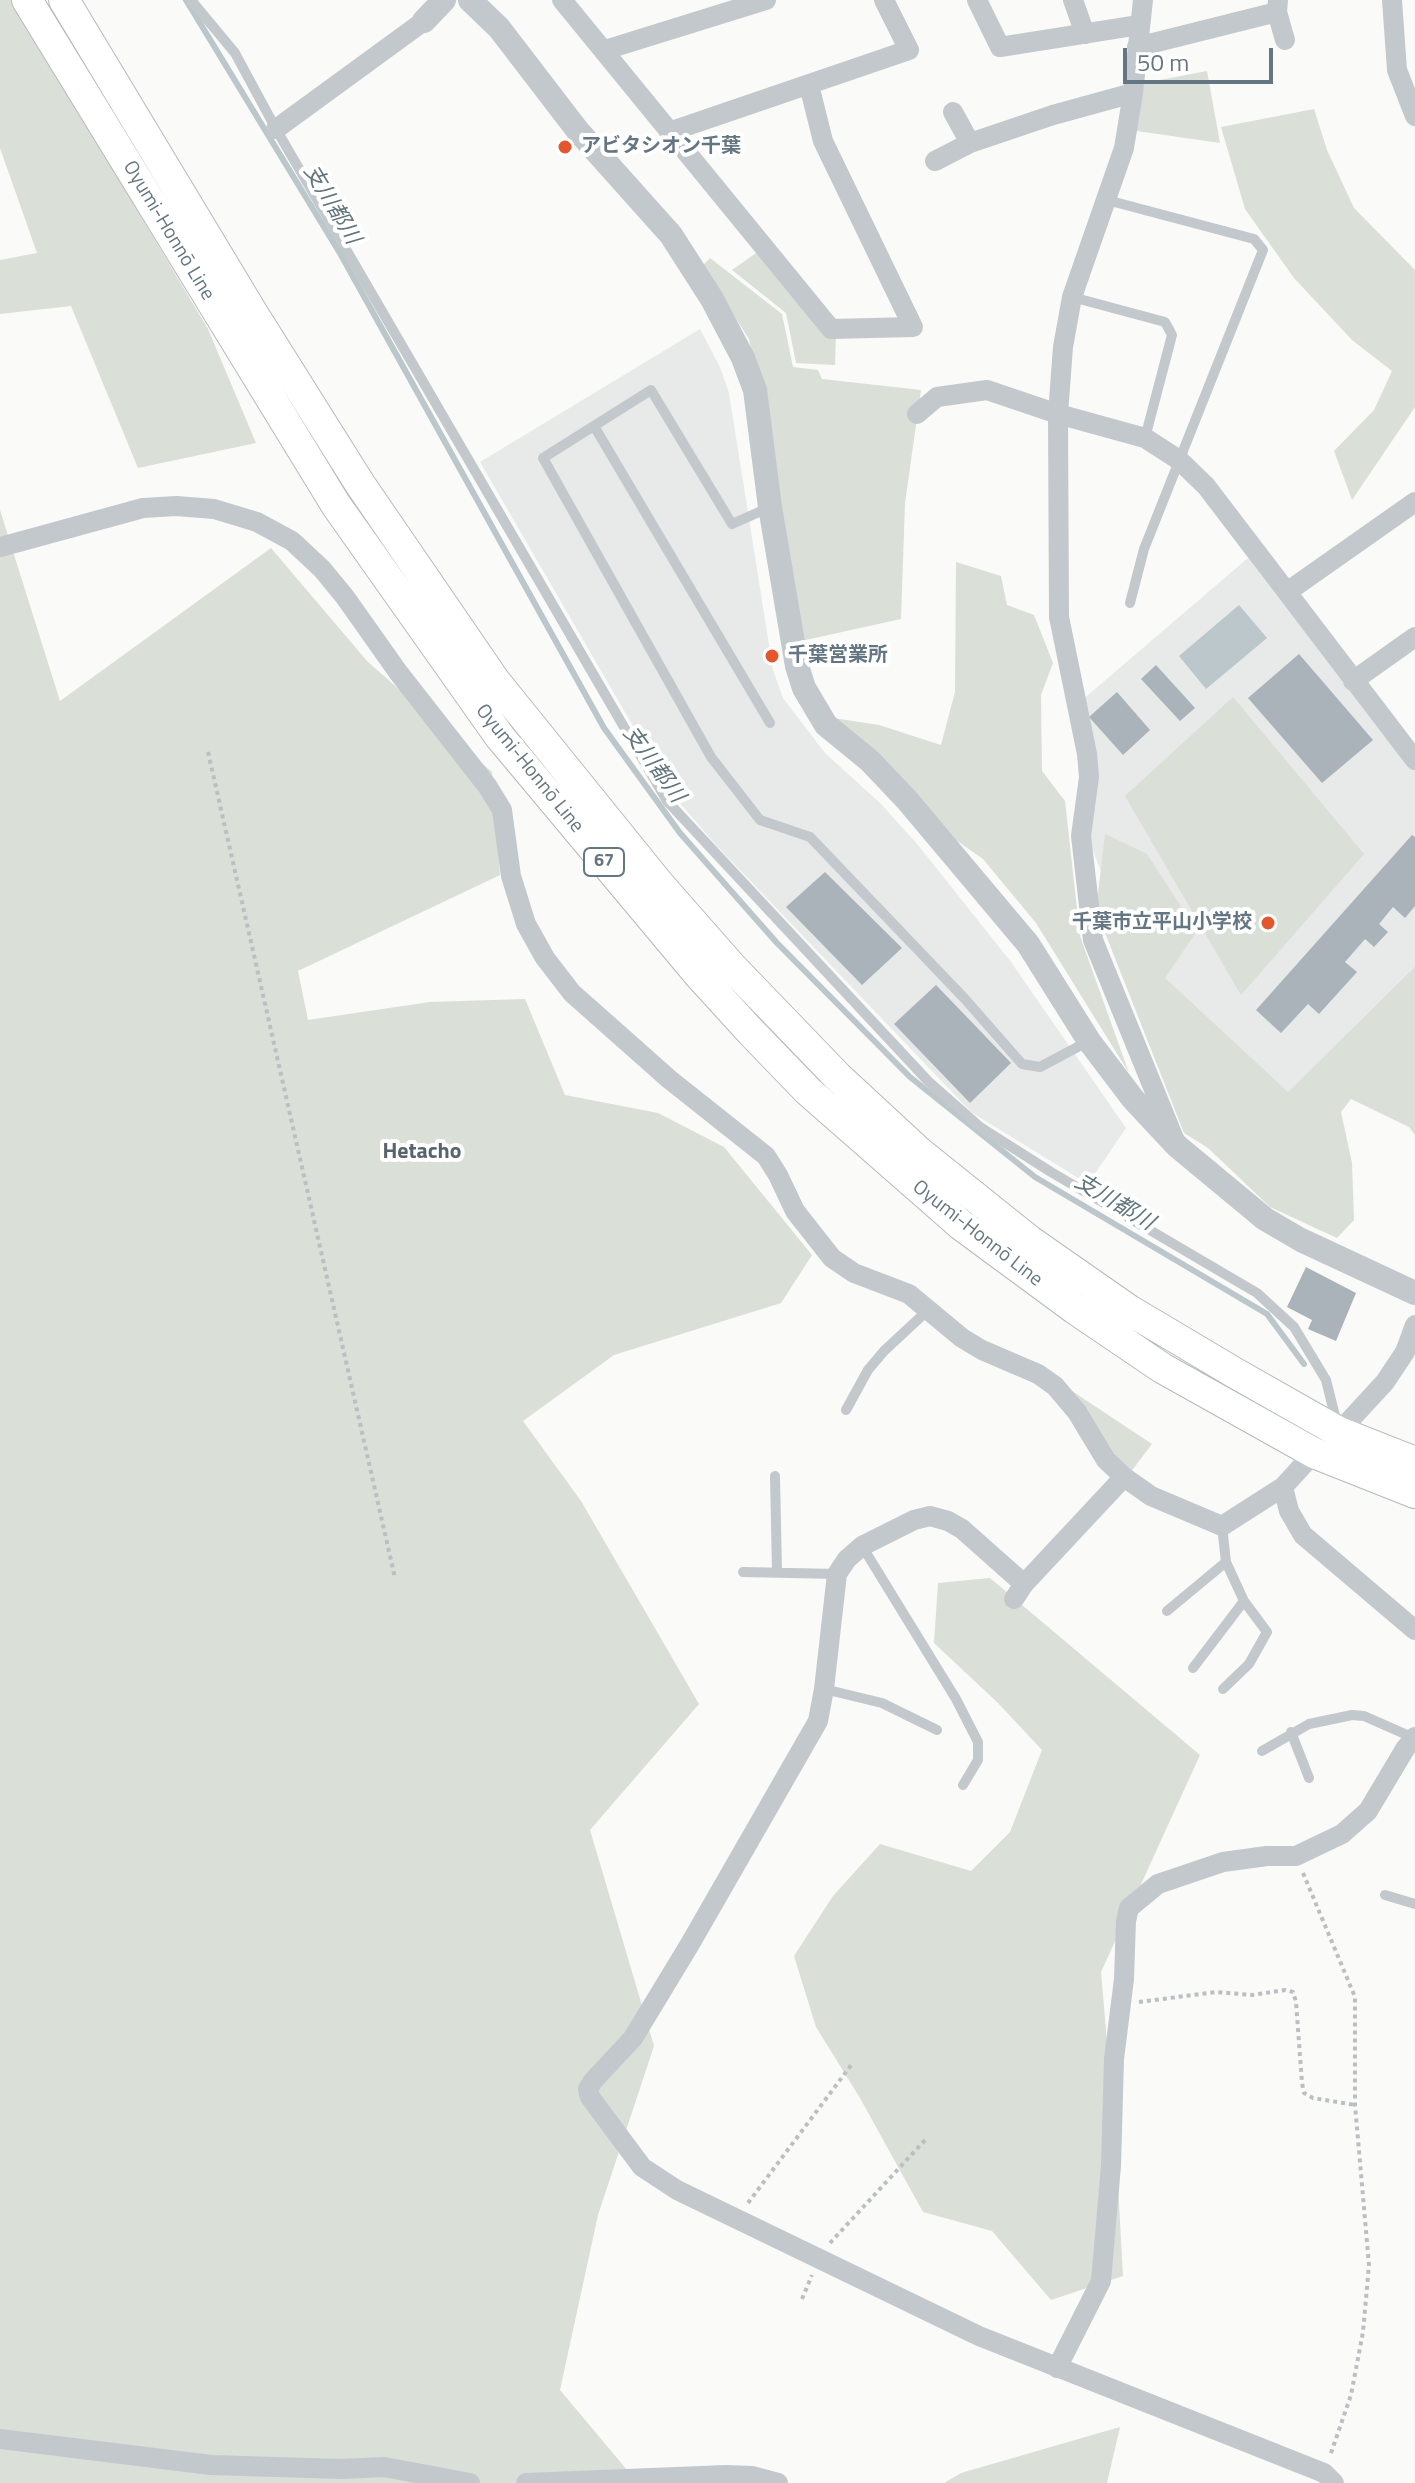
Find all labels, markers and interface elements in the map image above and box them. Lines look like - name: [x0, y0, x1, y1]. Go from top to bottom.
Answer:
- scale bar: [1127, 32, 1277, 82]
- text: 50 m: [1137, 44, 1189, 80]
- place label: アビタシオン千葉: [581, 135, 741, 159]
- marker: アビタシオン千葉: [556, 138, 574, 156]
- street label: Oyumi-Honnō Line: [117, 157, 219, 305]
- water label: 支川都川: [297, 160, 365, 250]
- place label: 千葉営業所: [788, 644, 888, 668]
- marker: 千葉営業所: [763, 647, 781, 665]
- street label: Oyumi-Honnō Line: [470, 700, 588, 838]
- water label: 支川都川: [616, 722, 690, 808]
- road number: 67: [584, 848, 624, 876]
- place label: 千葉市立平山小学校: [1072, 911, 1252, 935]
- marker: 千葉市立平山小学校: [1259, 914, 1277, 932]
- district label: Hetacho: [383, 1140, 461, 1166]
- water label: 支川都川: [1069, 1169, 1159, 1237]
- street label: Oyumi-Honnō Line: [907, 1176, 1047, 1292]

